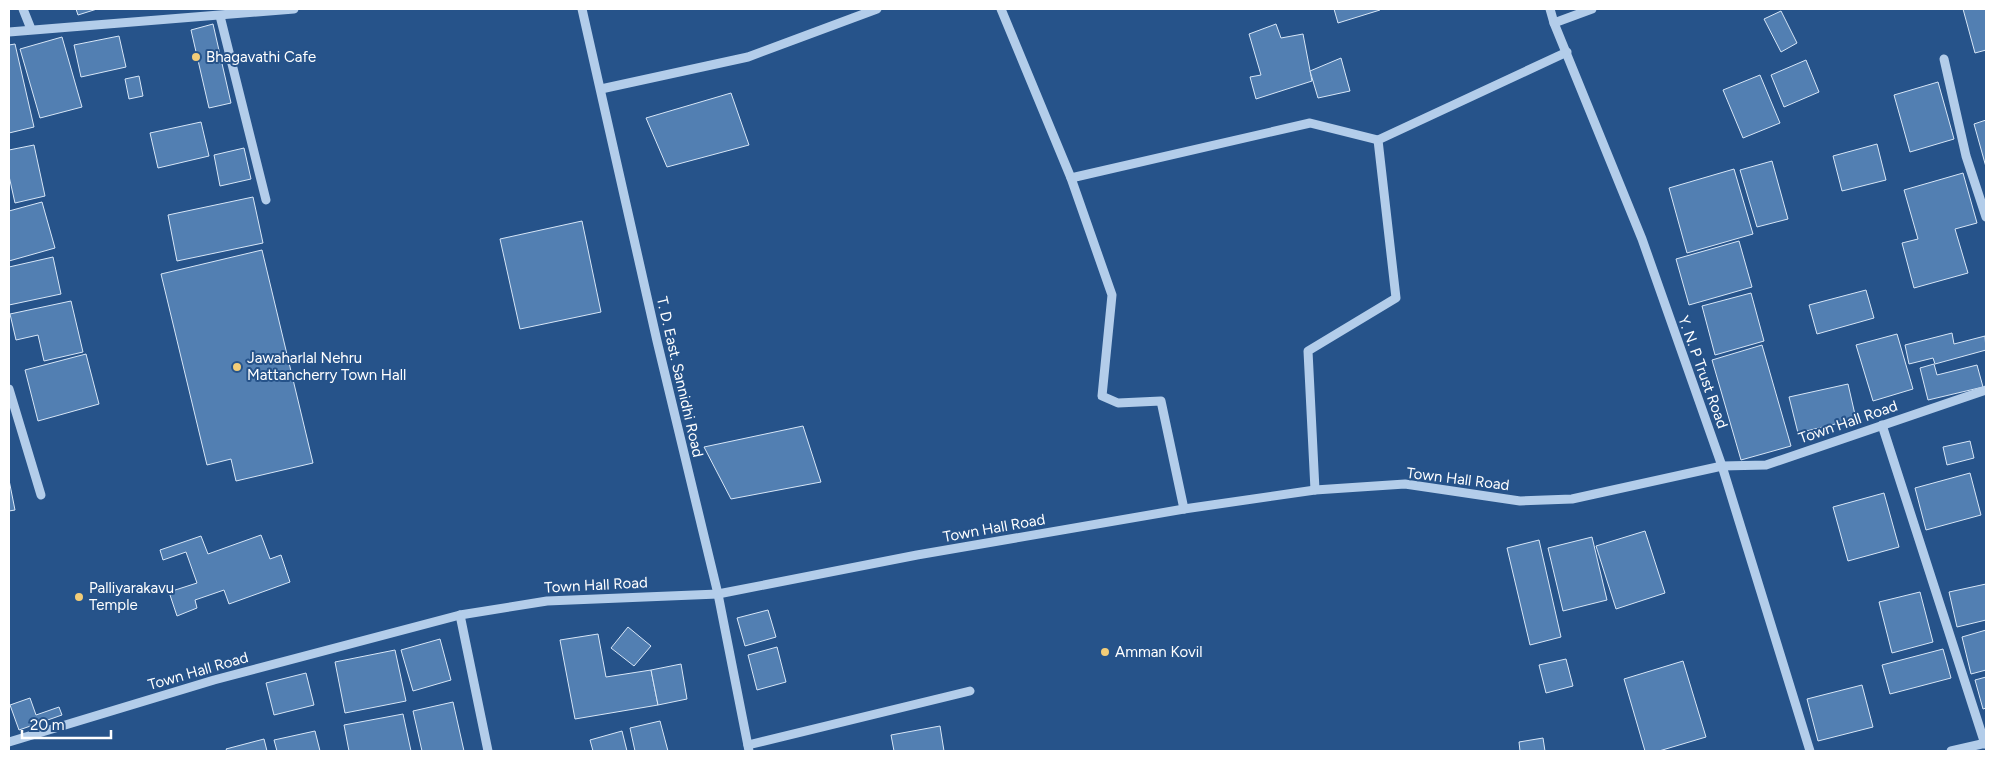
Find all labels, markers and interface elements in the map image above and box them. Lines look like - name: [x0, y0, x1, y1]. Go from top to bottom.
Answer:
- place label: Bhagavathi Cafe: [206, 48, 316, 66]
- marker: Bhagavathi Cafe: [190, 51, 202, 63]
- street label: T. D. East. Sannidhi Road: [653, 295, 707, 459]
- street label: Y. N. P Trust Road: [1674, 313, 1732, 431]
- place label: Jawaharlal Nehru Mattancherry Town Hall: [247, 349, 406, 384]
- marker: Jawaharlal Nehru Mattancherry Town Hall: [231, 361, 243, 373]
- street label: Town Hall Road: [1796, 397, 1900, 447]
- street label: Town Hall Road: [1406, 464, 1510, 494]
- street label: Town Hall Road: [941, 510, 1047, 546]
- street label: Town Hall Road: [544, 573, 648, 597]
- place label: Palliyarakavu Temple: [89, 579, 174, 614]
- marker: Palliyarakavu Temple: [73, 591, 85, 603]
- place label: Amman Kovil: [1115, 643, 1203, 661]
- marker: Amman Kovil: [1099, 646, 1111, 658]
- street label: Town Hall Road: [146, 648, 250, 694]
- scale bar: [22, 708, 111, 740]
- text: 20 m: [30, 716, 64, 734]

